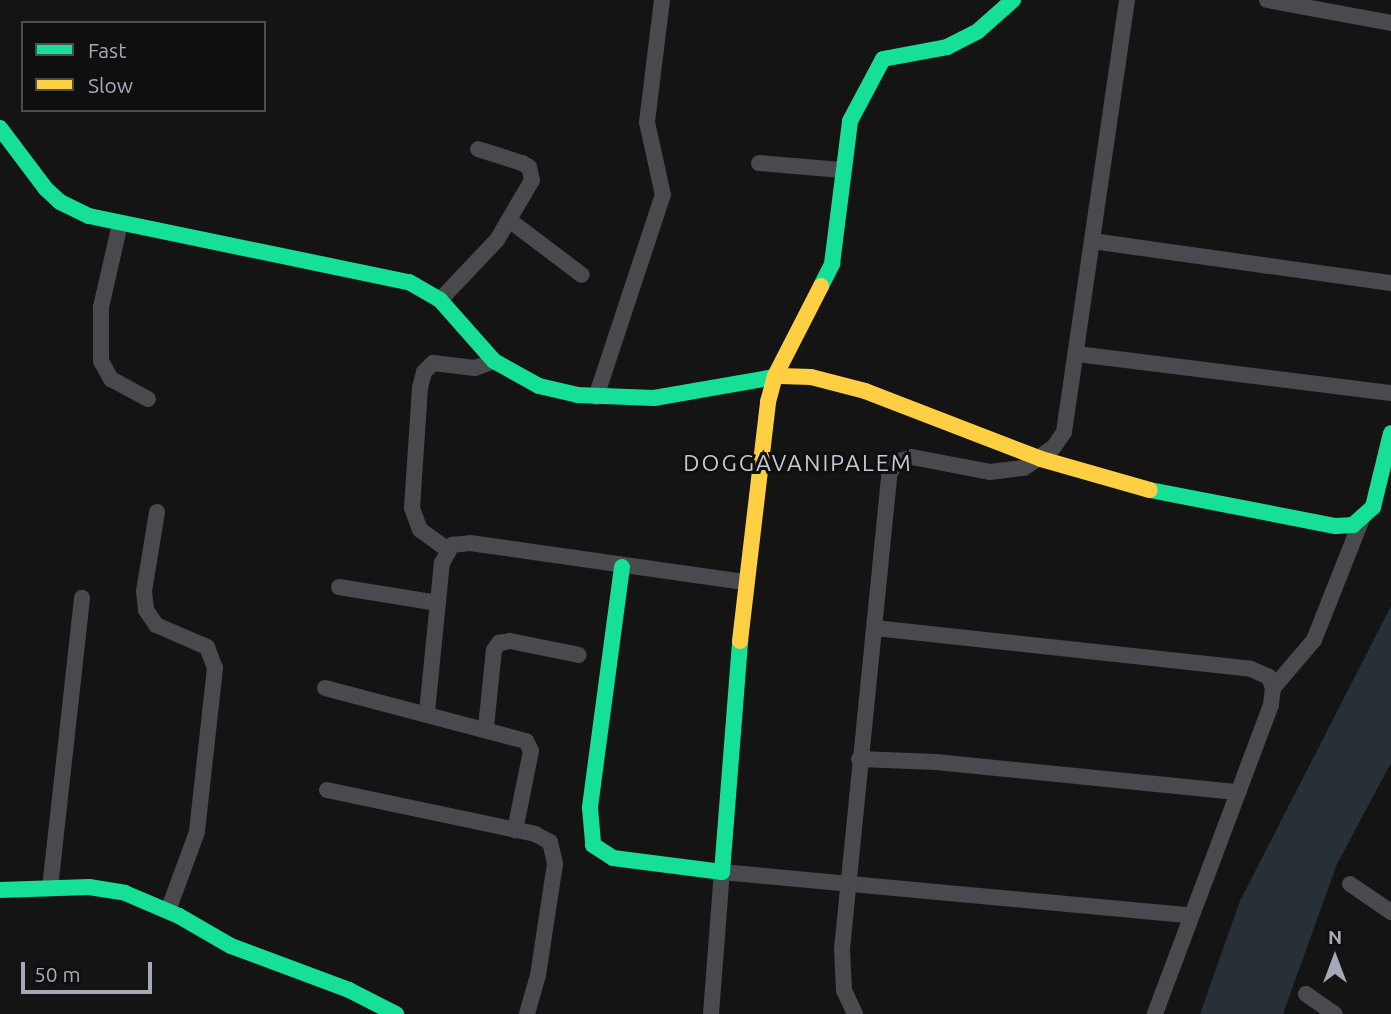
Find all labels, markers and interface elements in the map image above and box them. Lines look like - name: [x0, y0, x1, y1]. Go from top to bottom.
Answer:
- legend: [21, 21, 266, 112]
- text: Fast: [88, 38, 126, 62]
- text: Slow: [88, 73, 133, 97]
- district label: DOGGAVANIPALEM: [685, 449, 911, 477]
- north arrow: [1300, 923, 1370, 993]
- text: N: [1328, 926, 1342, 948]
- scale bar: [24, 948, 156, 992]
- text: 50 m: [34, 962, 81, 986]

